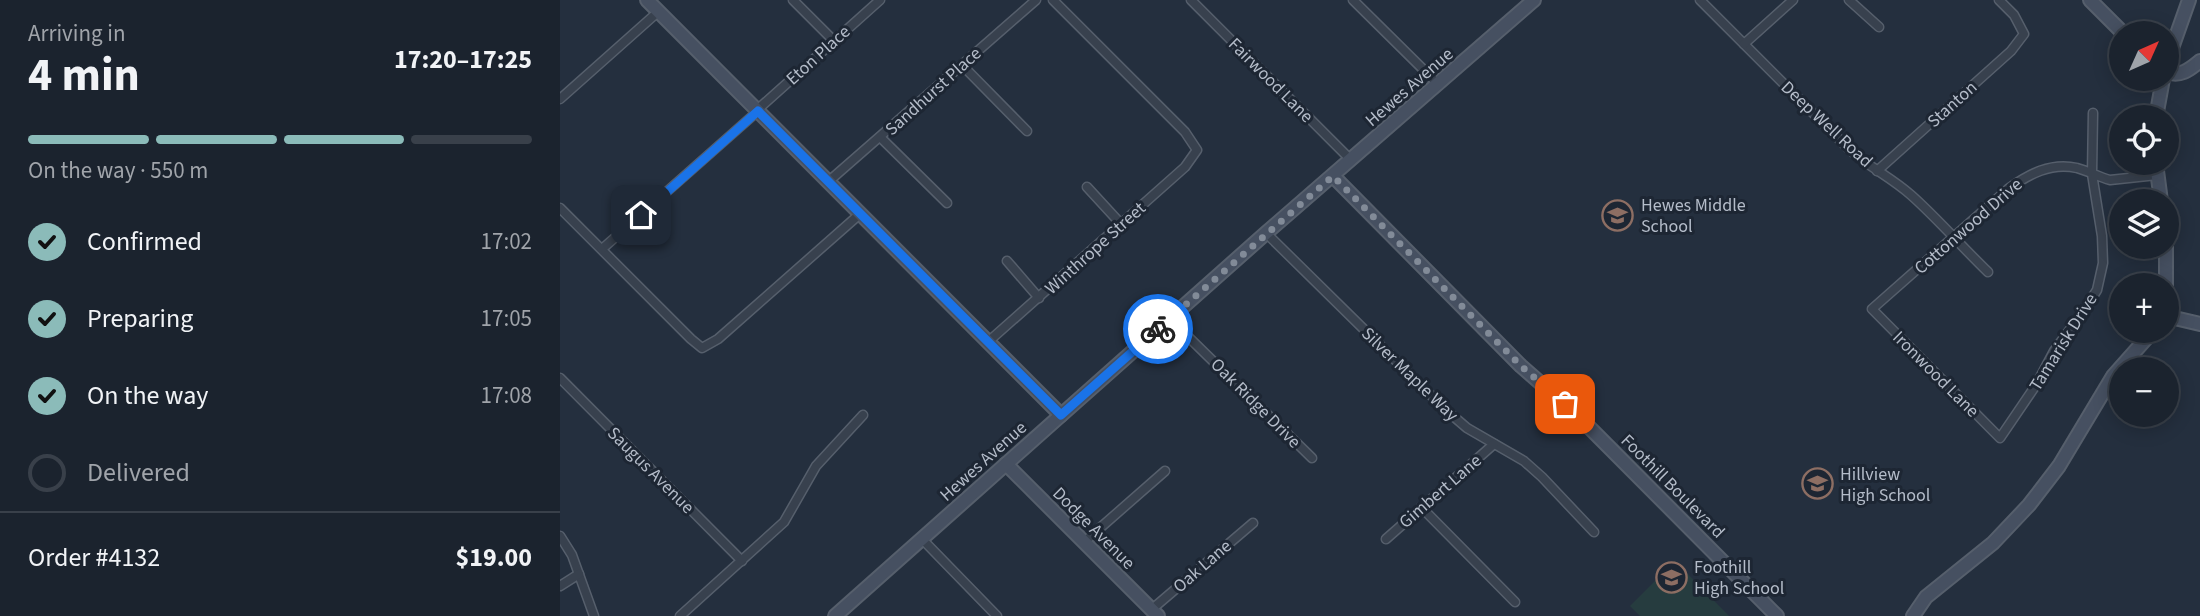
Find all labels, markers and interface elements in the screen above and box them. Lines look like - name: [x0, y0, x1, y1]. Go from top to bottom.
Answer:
- text: Arriving in: [28, 17, 126, 50]
- street label: Eton Place: [781, 20, 856, 91]
- north arrow: [2109, 21, 2179, 91]
- map controls: [2109, 21, 2179, 427]
- street label: Fairwood Lane: [1223, 32, 1319, 128]
- text: 17:20–17:25: [394, 41, 532, 78]
- street label: Sandhurst Place: [880, 41, 987, 141]
- street label: Hewes Avenue: [1360, 42, 1459, 133]
- text: 4 min: [28, 43, 140, 108]
- street label: Deep Well Road: [1775, 75, 1878, 173]
- street label: Stanton: [1922, 75, 1983, 133]
- button: locate: [2109, 105, 2179, 175]
- text: On the way · 550 m: [28, 154, 208, 187]
- street label: Cottonwood Drive: [1909, 172, 2028, 280]
- pin: [611, 185, 671, 245]
- button: layers: [2109, 189, 2179, 259]
- place label: Hewes Middle School: [1641, 193, 1746, 239]
- icon: home: [622, 196, 660, 234]
- street label: Winthrope Street: [1040, 196, 1151, 300]
- school or university icon: Hewes Middle School: [1601, 198, 1635, 232]
- icon: check: [28, 223, 66, 261]
- text: Confirmed: [87, 223, 202, 260]
- text: 17:02: [481, 225, 532, 258]
- button: +: [2109, 273, 2179, 343]
- street label: Tamarisk Drive: [2023, 288, 2104, 396]
- courier: [1123, 294, 1193, 364]
- icon: check: [28, 300, 66, 338]
- text: Preparing: [87, 300, 193, 337]
- text: 17:05: [481, 302, 532, 335]
- icon: bike: [1139, 310, 1177, 348]
- street label: Silver Maple Way: [1356, 321, 1464, 428]
- street label: Ironwood Lane: [1887, 326, 1984, 423]
- street label: Oak Ridge Drive: [1205, 353, 1306, 454]
- button: −: [2109, 357, 2179, 427]
- pin: [1535, 374, 1595, 434]
- icon: check: [28, 377, 66, 415]
- text: On the way: [87, 377, 208, 414]
- text: 17:08: [481, 379, 532, 412]
- icon: bag: [1546, 385, 1584, 423]
- street label: Hewes Avenue: [934, 416, 1032, 507]
- street label: Saugus Avenue: [602, 421, 700, 520]
- street label: Foothill Boulevard: [1615, 429, 1730, 544]
- street label: Gimbert Lane: [1394, 448, 1487, 534]
- text: Delivered: [87, 454, 190, 491]
- place label: Hillview High School: [1840, 462, 1930, 508]
- school or university icon: Hillview High School: [1800, 467, 1834, 501]
- street label: Dodge Avenue: [1047, 481, 1141, 575]
- street label: Oak Lane: [1168, 534, 1237, 599]
- text: Order #4132: [28, 539, 160, 576]
- text: $19.00: [456, 539, 532, 576]
- place label: Foothill High School: [1694, 555, 1784, 601]
- school or university icon: Foothill High School: [1654, 560, 1688, 594]

